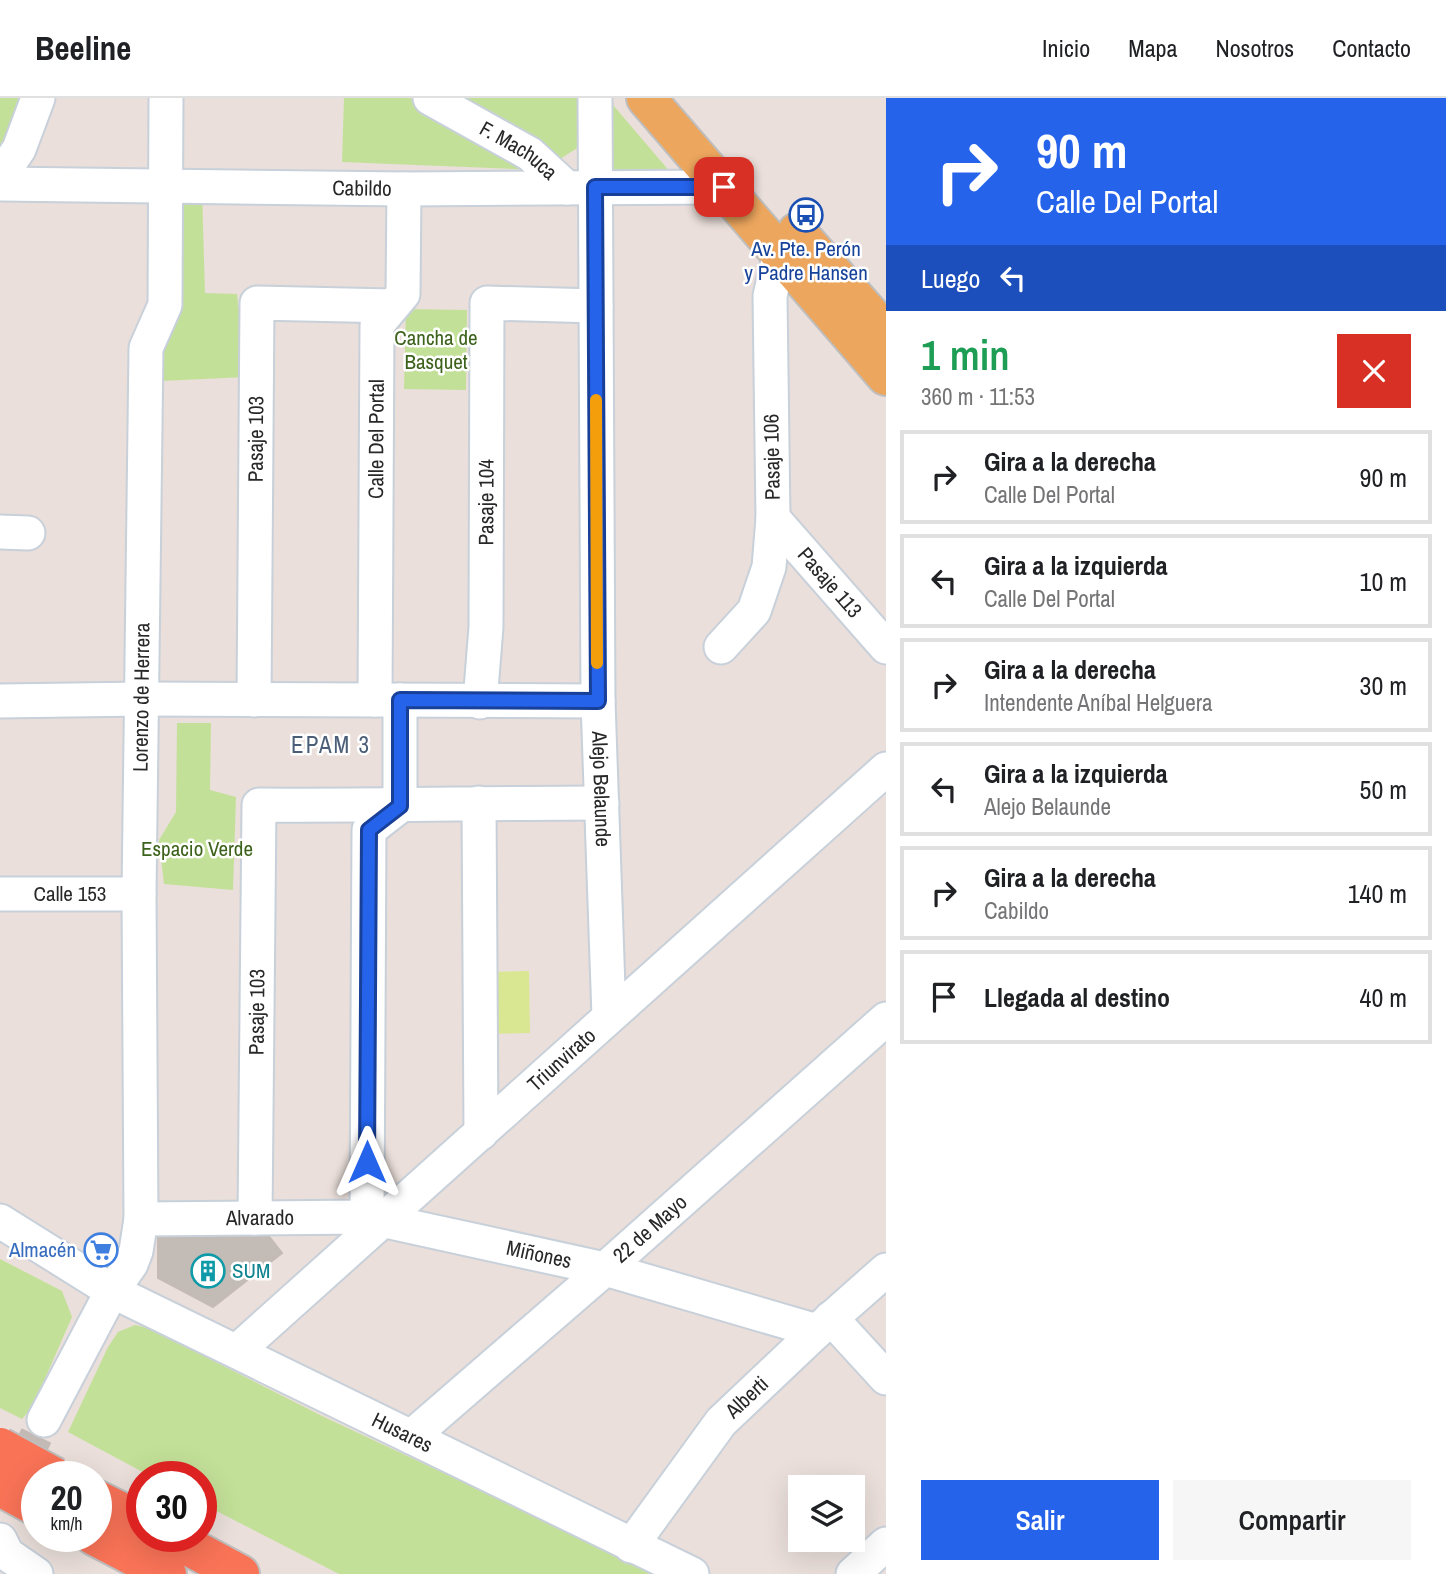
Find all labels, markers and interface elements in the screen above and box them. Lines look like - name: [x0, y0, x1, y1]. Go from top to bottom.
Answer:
- text: Beeline: [35, 26, 131, 70]
- text: Inicio: [1042, 32, 1090, 64]
- text: Mapa: [1128, 32, 1177, 64]
- text: Nosotros: [1215, 32, 1294, 64]
- text: Contacto: [1332, 32, 1411, 64]
- street label: F. Machuca: [475, 114, 564, 187]
- text: 90 m: [1036, 117, 1128, 183]
- icon: right: [921, 126, 1012, 217]
- pin: [694, 157, 754, 217]
- icon: arrive: [705, 168, 743, 206]
- street label: Cabildo: [332, 173, 392, 203]
- text: Calle Del Portal: [1036, 180, 1218, 223]
- bus stop icon: Av. Pte. Perón y Padre Hansen: [787, 196, 825, 234]
- place label: Av. Pte. Perón y Padre Hansen: [744, 234, 868, 287]
- icon: left: [994, 259, 1032, 297]
- text: Luego: [921, 261, 980, 296]
- park label: Cancha de Basquet: [394, 323, 478, 376]
- text: 1 min: [921, 327, 1010, 383]
- button: close: [1337, 334, 1411, 408]
- street label: Calle Del Portal: [361, 379, 391, 499]
- text: 360 m · 11:53: [921, 381, 1035, 412]
- street label: Pasaje 103: [241, 396, 270, 482]
- street label: Pasaje 106: [756, 414, 787, 500]
- text: Gira a la derecha: [984, 444, 1156, 479]
- icon: right: [925, 458, 963, 496]
- street label: Pasaje 104: [471, 459, 501, 545]
- text: 90 m: [1360, 460, 1407, 495]
- text: Calle Del Portal: [984, 479, 1115, 510]
- street label: Pasaje 113: [791, 541, 869, 624]
- text: Gira a la izquierda: [984, 548, 1168, 583]
- icon: left: [925, 562, 963, 600]
- text: 10 m: [1360, 564, 1407, 599]
- text: Calle Del Portal: [984, 583, 1115, 614]
- street label: Lorenzo de Herrera: [126, 622, 156, 772]
- text: Gira a la derecha: [984, 652, 1156, 687]
- icon: right: [925, 666, 963, 704]
- text: 30 m: [1360, 668, 1407, 703]
- text: Intendente Aníbal Helguera: [984, 687, 1213, 718]
- district label: EPAM 3: [291, 729, 371, 760]
- street label: Alejo Belaunde: [585, 730, 618, 847]
- text: Gira a la izquierda: [984, 756, 1168, 791]
- icon: left: [925, 770, 963, 808]
- text: 50 m: [1360, 772, 1407, 807]
- text: Alejo Belaunde: [984, 791, 1111, 822]
- park label: Espacio Verde: [141, 834, 253, 863]
- text: Gira a la derecha: [984, 860, 1156, 895]
- icon: right: [925, 874, 963, 912]
- text: 140 m: [1348, 876, 1407, 911]
- street label: Calle 153: [34, 879, 106, 908]
- text: Cabildo: [984, 895, 1049, 926]
- street label: Pasaje 103: [242, 969, 271, 1055]
- icon: arrive: [925, 978, 963, 1016]
- text: Llegada al destino: [984, 980, 1170, 1015]
- text: 40 m: [1360, 980, 1407, 1015]
- street label: Triunvirato: [521, 1021, 602, 1098]
- position arrow: [330, 1125, 404, 1199]
- street label: 22 de Mayo: [606, 1188, 693, 1269]
- street label: Alvarado: [225, 1203, 294, 1232]
- supermarket icon: Almacén: [82, 1231, 120, 1269]
- street label: Miñones: [504, 1233, 574, 1275]
- place label: Almacén: [8, 1235, 76, 1264]
- building icon: SUM: [189, 1252, 227, 1290]
- place label: SUM: [232, 1256, 270, 1285]
- street label: Alberti: [718, 1369, 775, 1425]
- street label: Husares: [367, 1405, 438, 1459]
- speed limit sign: 30: [126, 1461, 217, 1552]
- text: 20: [51, 1474, 82, 1521]
- map controls: [788, 1475, 865, 1552]
- button: layers: [788, 1475, 865, 1552]
- button: Salir: [921, 1480, 1159, 1560]
- button: Compartir: [1173, 1480, 1411, 1560]
- text: km/h: [51, 1511, 83, 1536]

